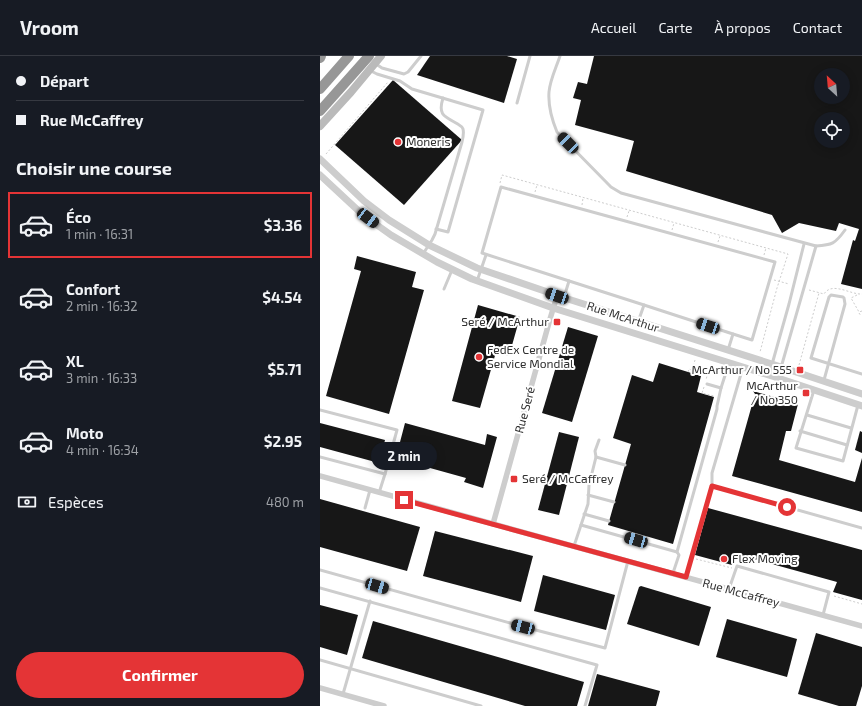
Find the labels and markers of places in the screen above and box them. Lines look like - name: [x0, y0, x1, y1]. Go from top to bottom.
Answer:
- place label: Moneris: [406, 134, 451, 148]
- marker: Moneris: [393, 137, 403, 147]
- place label: Seré / McArthur: [461, 314, 549, 328]
- marker: Seré / McArthur: [552, 317, 562, 327]
- place label: FedEx Centre de Service Mondial: [487, 342, 574, 370]
- marker: FedEx Centre de Service Mondial: [474, 352, 484, 362]
- place label: McArthur / No 555: [692, 362, 792, 376]
- marker: McArthur / No 555: [795, 365, 805, 375]
- place label: McArthur / No 350: [746, 378, 798, 406]
- marker: McArthur / No 350: [801, 388, 811, 398]
- place label: Seré / McCaffrey: [522, 471, 614, 485]
- marker: Seré / McCaffrey: [509, 474, 519, 484]
- place label: Flex Moving: [732, 551, 798, 565]
- marker: Flex Moving: [719, 554, 729, 564]

